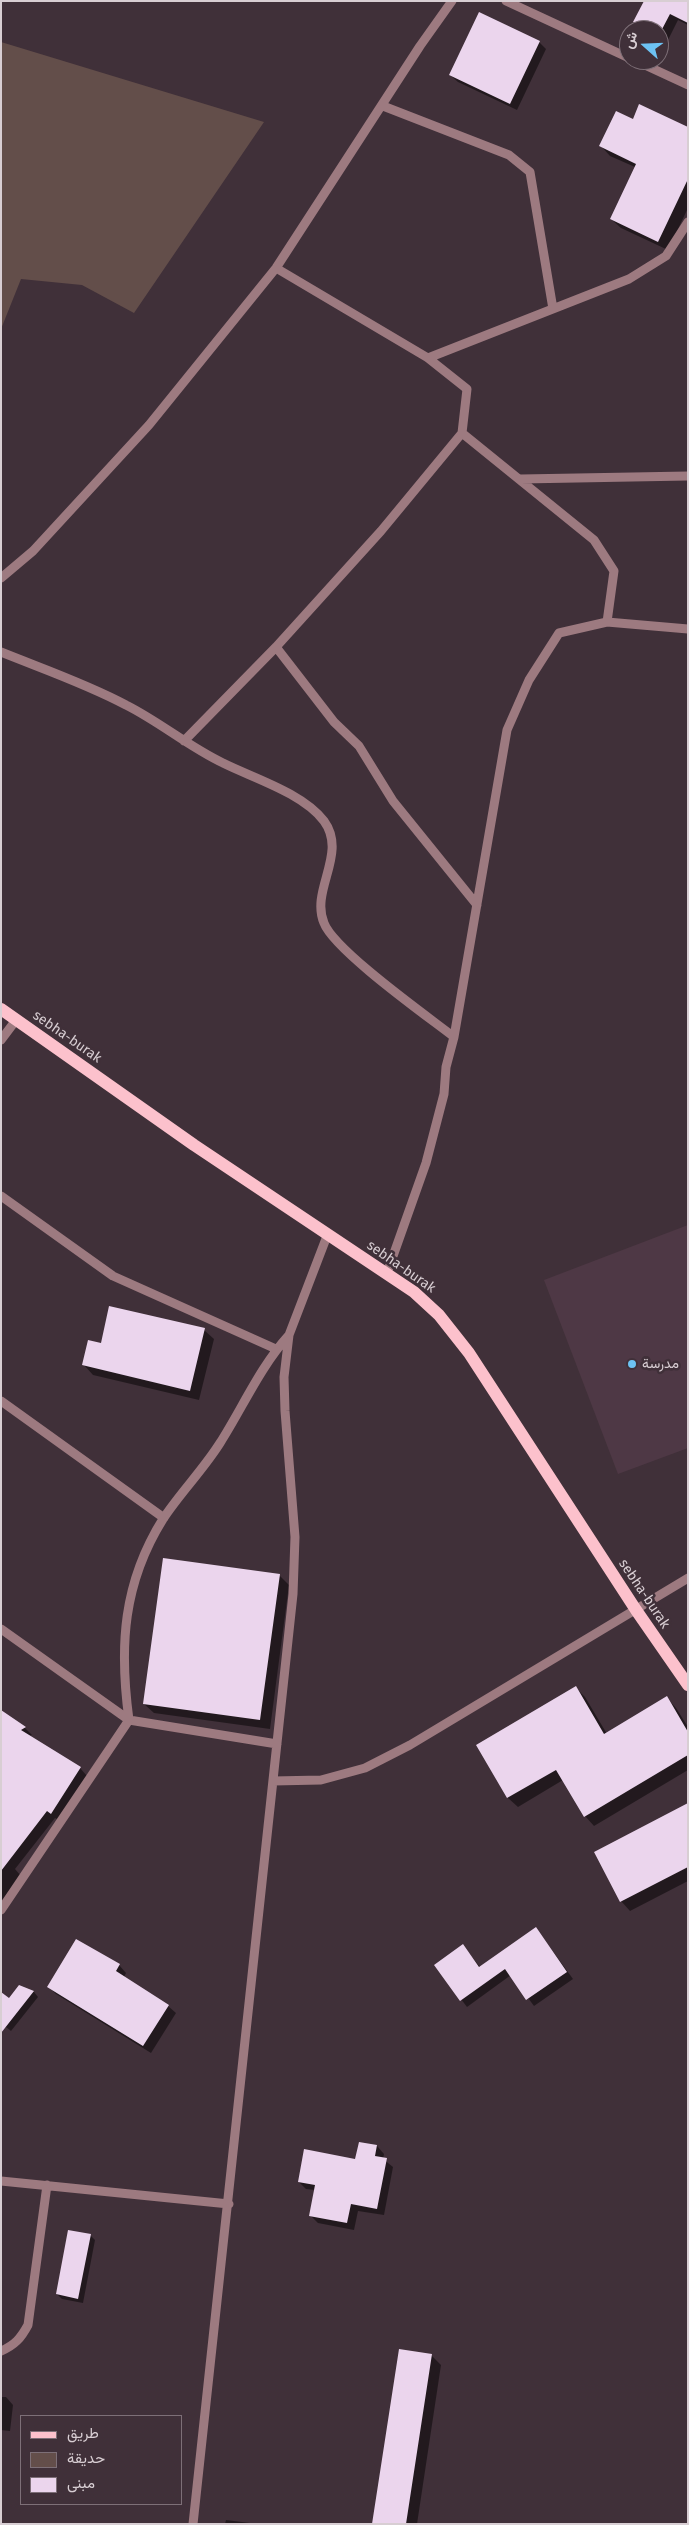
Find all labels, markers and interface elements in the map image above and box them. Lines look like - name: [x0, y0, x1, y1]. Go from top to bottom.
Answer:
- north arrow: [619, 20, 669, 70]
- text: ش: [620, 29, 641, 51]
- street label: sebha-burak: [29, 1007, 105, 1067]
- street label: sebha-burak: [363, 1237, 439, 1297]
- place label: مدرسة: [642, 1356, 679, 1372]
- marker: مدرسة: [626, 1358, 638, 1370]
- street label: sebha-burak: [615, 1556, 673, 1632]
- legend: [20, 2415, 182, 2505]
- text: طريق: [67, 2424, 99, 2442]
- text: حديقة: [67, 2449, 105, 2467]
- text: مبنى: [67, 2474, 95, 2492]

